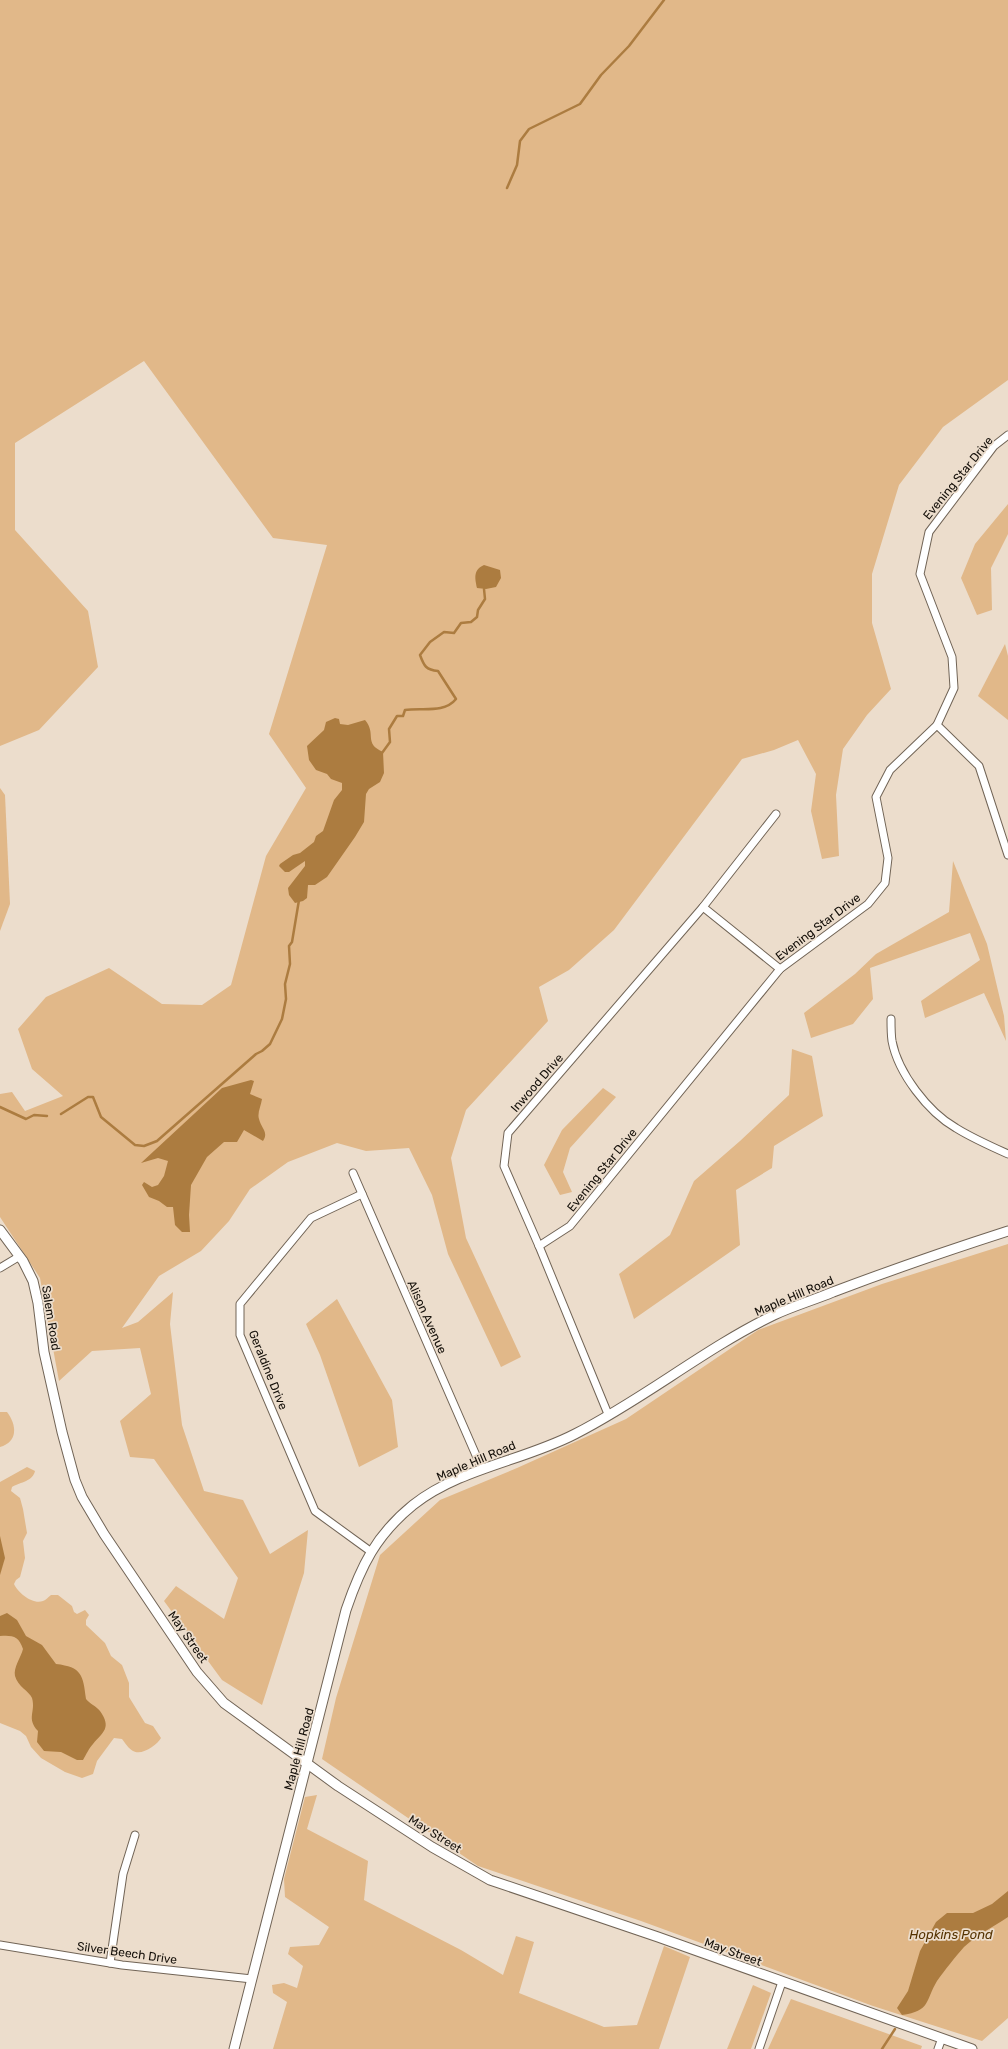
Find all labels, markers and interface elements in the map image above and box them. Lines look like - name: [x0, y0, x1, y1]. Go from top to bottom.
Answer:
- street label: Evening Star Drive: [920, 433, 996, 522]
- street label: Evening Star Drive: [773, 890, 863, 963]
- street label: Inwood Drive: [508, 1051, 566, 1115]
- street label: Evening Star Drive: [564, 1125, 640, 1214]
- street label: Maple Hill Road: [752, 1273, 836, 1319]
- street label: Alison Avenue: [405, 1278, 450, 1356]
- street label: Salem Road: [39, 1284, 63, 1352]
- street label: Geraldine Drive: [246, 1328, 290, 1412]
- street label: Maple Hill Road: [434, 1438, 518, 1484]
- street label: May Street: [165, 1608, 211, 1666]
- street label: Maple Hill Road: [281, 1706, 317, 1792]
- street label: May Street: [406, 1812, 464, 1856]
- water label: Hopkins Pond: [909, 1927, 993, 1942]
- street label: May Street: [702, 1935, 764, 1969]
- street label: Silver Beech Drive: [76, 1939, 178, 1967]

